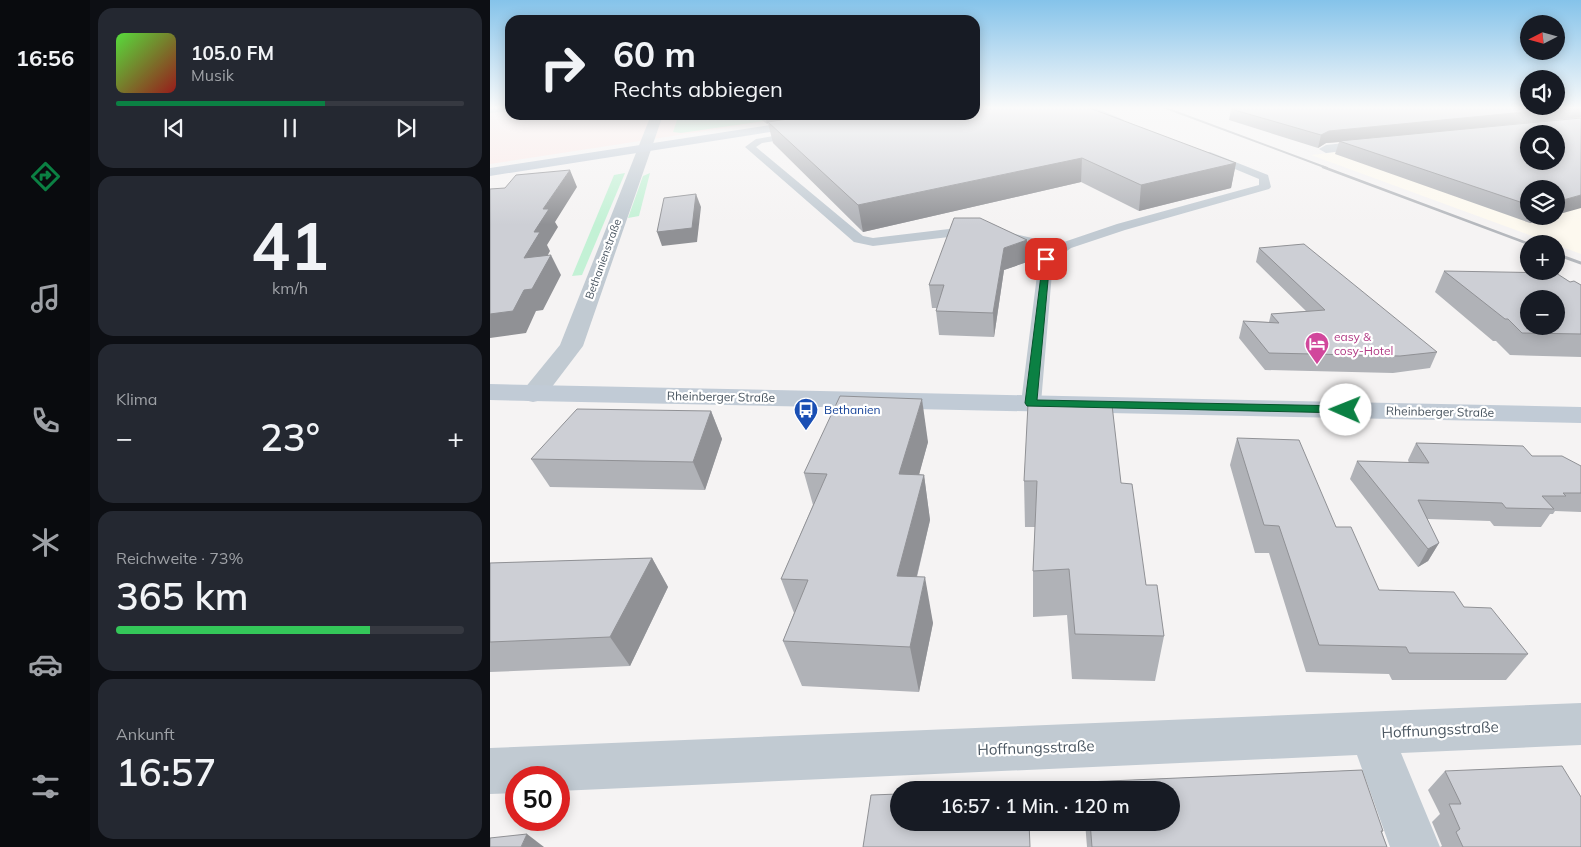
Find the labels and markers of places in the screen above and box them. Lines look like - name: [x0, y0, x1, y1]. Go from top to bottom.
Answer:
- pin: [1025, 238, 1067, 280]
- place label: easy & cosy-Hotel: [1334, 329, 1393, 358]
- hotel icon: easy & cosy-Hotel: [1304, 331, 1330, 365]
- bus stop icon: Bethanien: [793, 397, 819, 431]
- place label: Bethanien: [824, 402, 881, 417]

